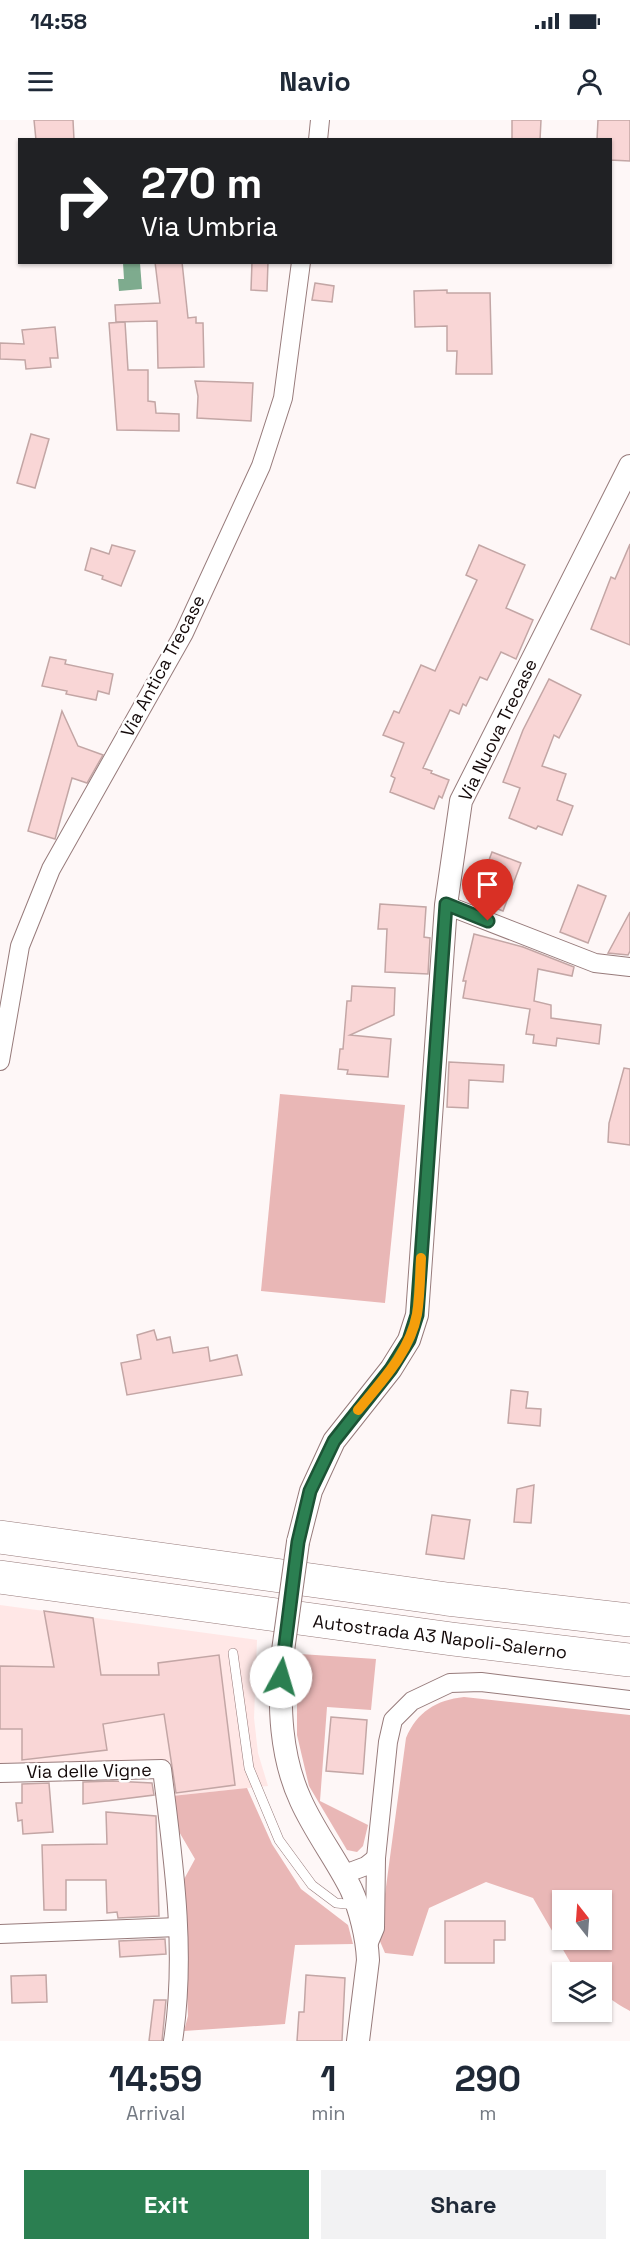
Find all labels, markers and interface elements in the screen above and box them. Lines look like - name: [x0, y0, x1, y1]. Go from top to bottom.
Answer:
- text: 14:58: [30, 7, 87, 35]
- text: Navio: [279, 64, 351, 99]
- icon: menu: [24, 65, 57, 98]
- icon: person: [573, 65, 606, 98]
- text: 270 m: [141, 157, 262, 210]
- icon: right: [42, 162, 120, 240]
- text: Via Umbria: [141, 209, 278, 244]
- street label: Via Antica Trecase: [115, 591, 210, 741]
- street label: Via Nuova Trecase: [453, 655, 542, 805]
- pin: [462, 859, 513, 921]
- icon: arrive: [471, 868, 504, 901]
- street label: Autostrada A3 Napoli-Salerno: [312, 1609, 569, 1664]
- position arrow: [249, 1645, 313, 1709]
- street label: Via delle Vigne: [26, 1758, 152, 1783]
- north arrow: [552, 1890, 612, 1950]
- map controls: [552, 1890, 612, 2022]
- button: layers: [552, 1962, 612, 2022]
- text: 14:59: [109, 2056, 203, 2102]
- text: 1: [320, 2056, 337, 2102]
- text: 290: [454, 2056, 521, 2102]
- text: Arrival: [126, 2100, 185, 2126]
- text: min: [311, 2100, 346, 2126]
- text: m: [479, 2100, 496, 2126]
- button: Exit: [24, 2170, 309, 2239]
- button: Share: [321, 2170, 606, 2239]

